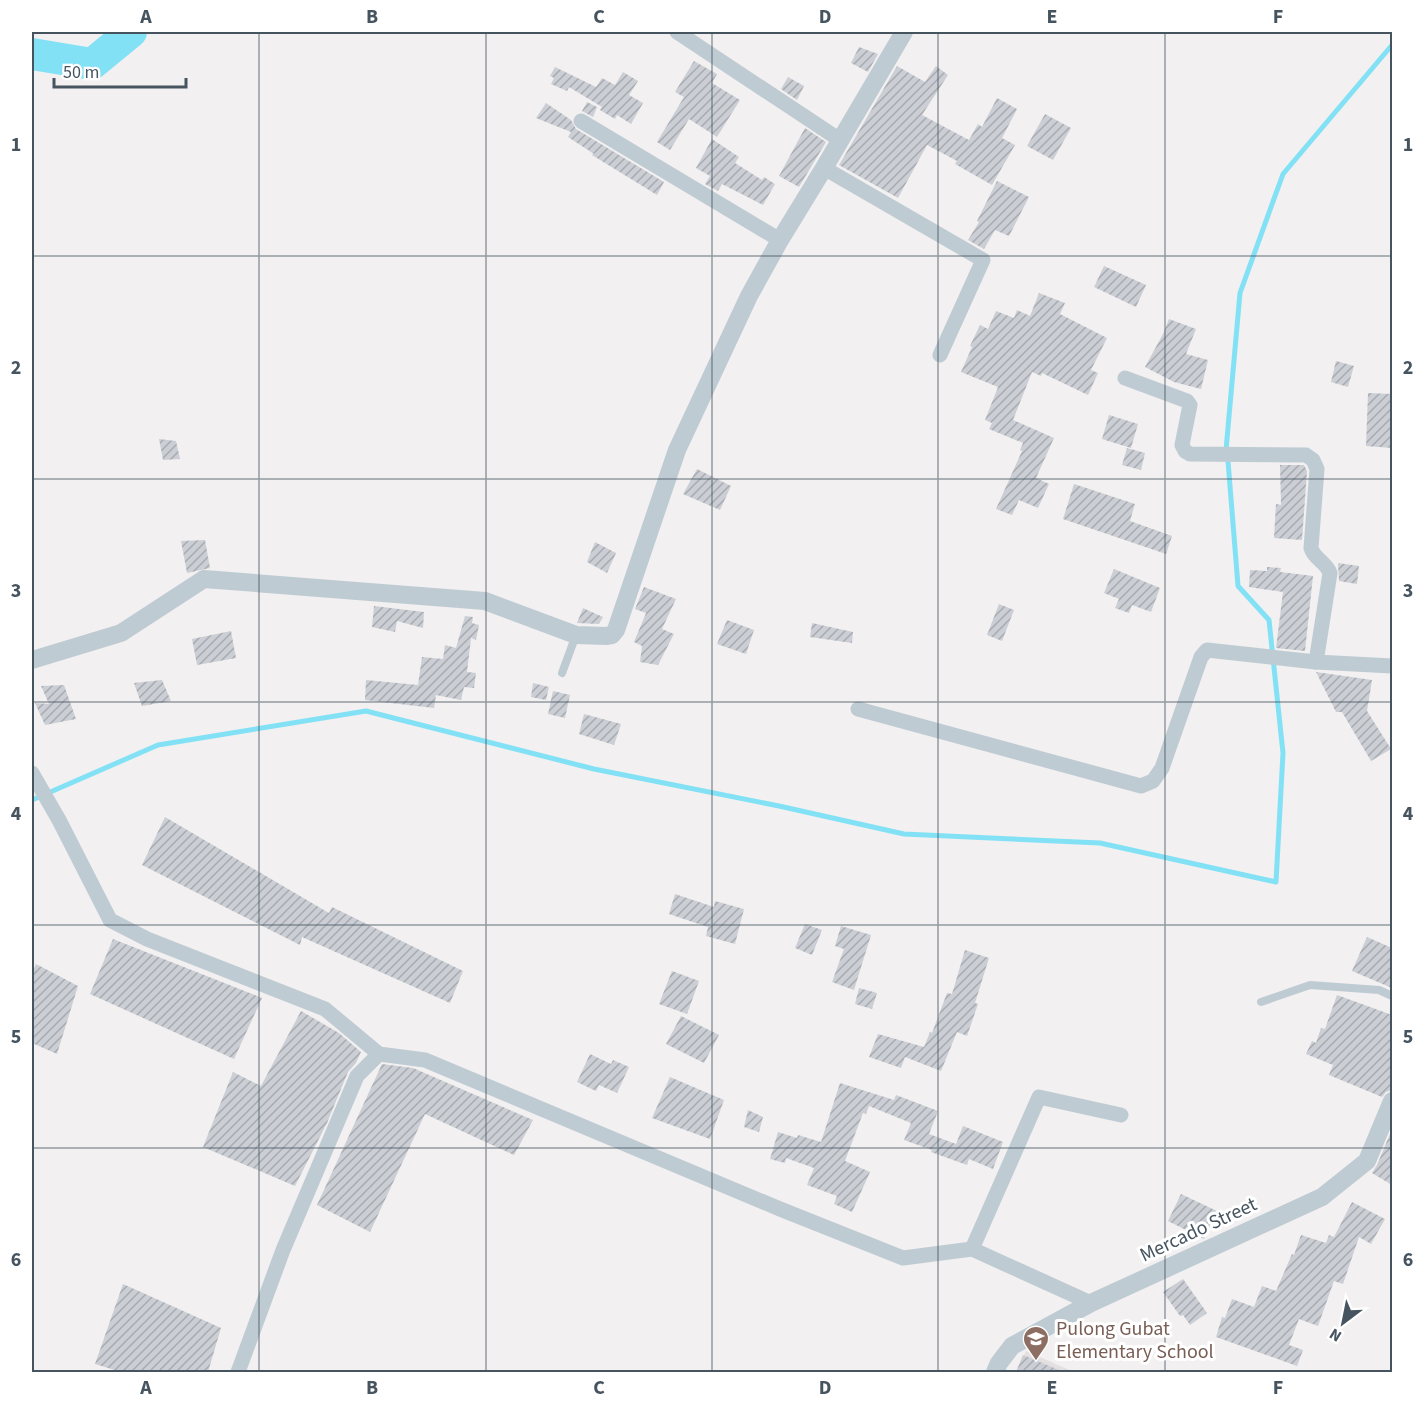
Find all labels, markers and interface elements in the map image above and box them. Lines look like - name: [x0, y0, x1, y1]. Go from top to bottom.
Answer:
- text: A: [139, 3, 152, 31]
- text: B: [366, 3, 378, 31]
- text: C: [593, 3, 605, 31]
- text: D: [819, 3, 831, 31]
- text: E: [1047, 3, 1057, 31]
- text: F: [1273, 3, 1283, 31]
- scale bar: [54, 51, 186, 89]
- text: 50 m: [63, 60, 99, 85]
- text: 1: [11, 131, 21, 159]
- text: 1: [1403, 131, 1413, 159]
- text: 2: [11, 354, 21, 382]
- text: 2: [1403, 354, 1413, 382]
- text: 3: [11, 577, 21, 605]
- text: 3: [1403, 577, 1413, 605]
- text: 4: [11, 800, 22, 828]
- text: 4: [1403, 800, 1414, 828]
- text: 5: [11, 1023, 21, 1051]
- text: 5: [1403, 1023, 1413, 1051]
- street label: Mercado Street: [1135, 1190, 1262, 1269]
- text: 6: [11, 1246, 21, 1274]
- text: 6: [1403, 1246, 1413, 1274]
- north arrow: [1313, 1293, 1373, 1353]
- place label: Pulong Gubat Elementary School: [1056, 1315, 1214, 1366]
- text: N: [1325, 1323, 1346, 1347]
- school or university icon: Pulong Gubat Elementary School: [1021, 1324, 1051, 1362]
- text: A: [139, 1374, 152, 1402]
- text: B: [366, 1374, 378, 1402]
- text: C: [593, 1374, 605, 1402]
- text: D: [819, 1374, 831, 1402]
- text: E: [1047, 1374, 1057, 1402]
- text: F: [1273, 1374, 1283, 1402]

